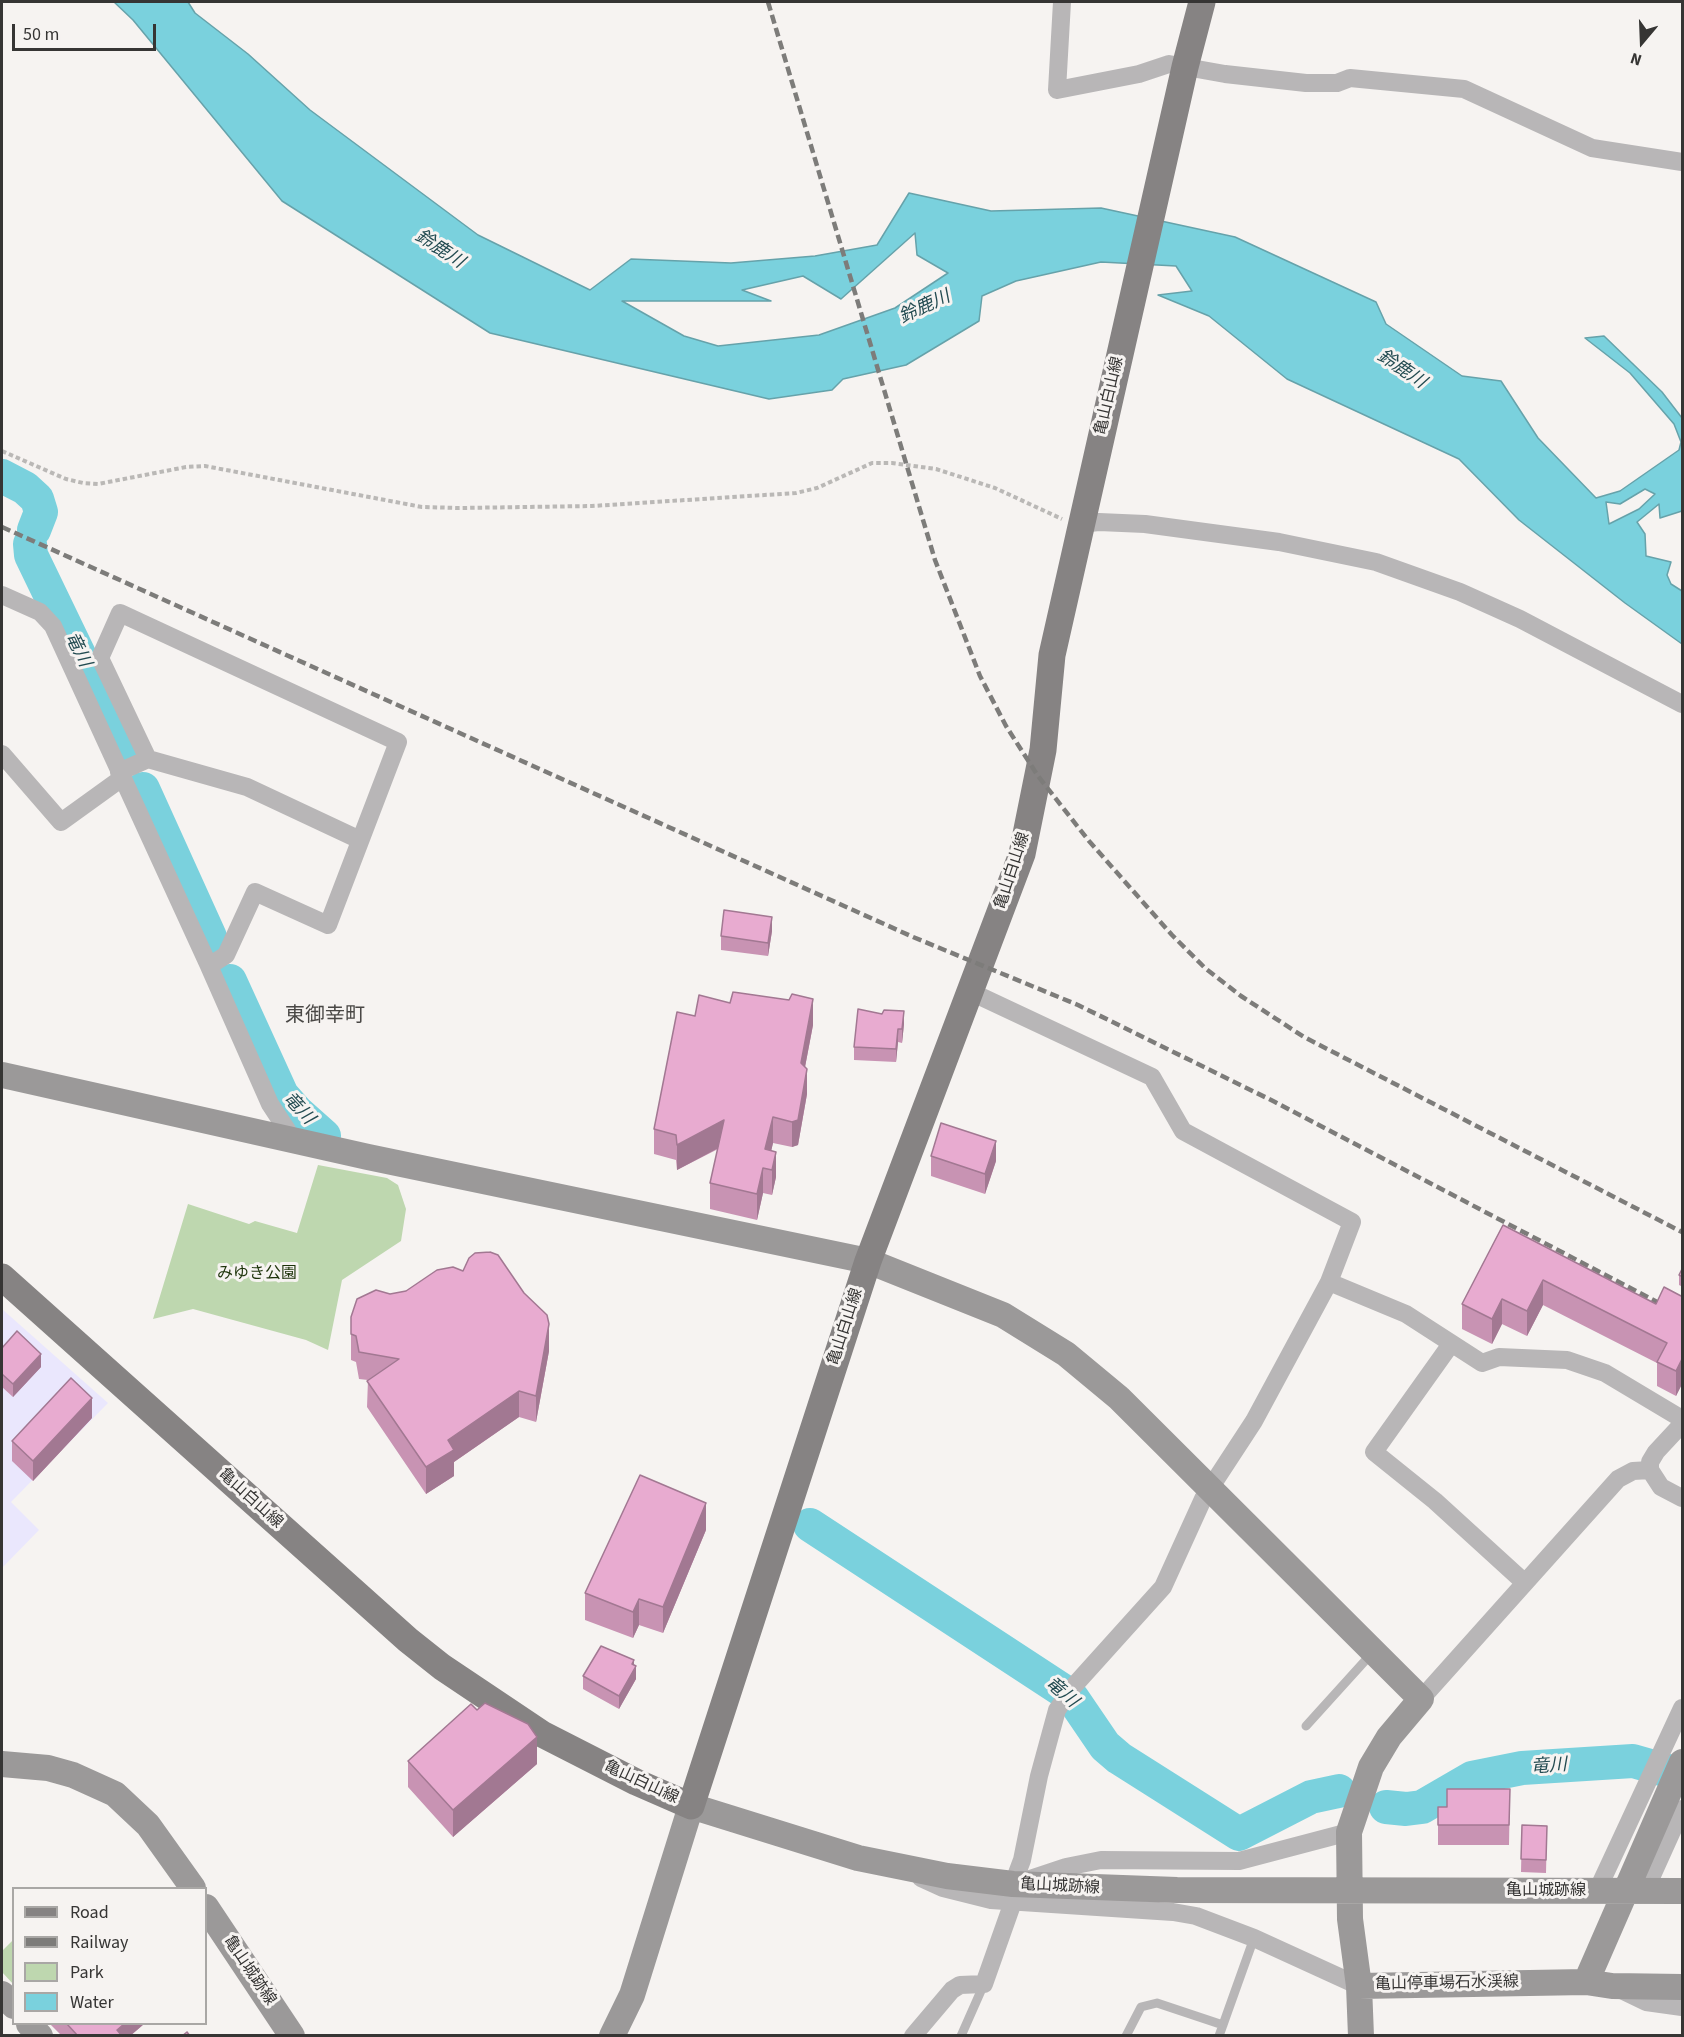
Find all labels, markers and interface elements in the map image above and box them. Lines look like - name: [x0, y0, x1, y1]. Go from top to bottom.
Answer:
- scale bar: [15, 12, 159, 50]
- north arrow: [1612, 12, 1672, 72]
- text: 50 m: [23, 22, 59, 47]
- text: N: [1628, 47, 1645, 71]
- water label: 鈴鹿川: [410, 226, 468, 274]
- water label: 鈴鹿川: [896, 287, 954, 329]
- water label: 鈴鹿川: [1373, 346, 1429, 394]
- street label: 亀山白山線: [1092, 355, 1128, 437]
- water label: 竜川: [59, 629, 95, 671]
- street label: 亀山白山線: [992, 830, 1034, 912]
- district label: 東御幸町: [285, 1005, 365, 1029]
- water label: 竜川: [278, 1088, 318, 1130]
- park label: みゆき公園: [217, 1264, 297, 1284]
- street label: 亀山白山線: [825, 1286, 867, 1368]
- street label: 亀山白山線: [214, 1465, 286, 1533]
- water label: 竜川: [1040, 1673, 1082, 1713]
- water label: 竜川: [1530, 1755, 1568, 1779]
- street label: 亀山白山線: [601, 1757, 681, 1809]
- street label: 亀山城跡線: [1020, 1875, 1100, 1899]
- street label: 亀山城跡線: [1506, 1881, 1586, 1901]
- legend: [12, 1887, 207, 2025]
- text: Road: [70, 1900, 109, 1925]
- text: Railway: [70, 1930, 129, 1955]
- street label: 亀山城跡線: [219, 1932, 279, 2010]
- text: Park: [70, 1960, 104, 1985]
- street label: 亀山停車場石水渓線: [1375, 1973, 1519, 1995]
- text: Water: [70, 1990, 114, 2015]

